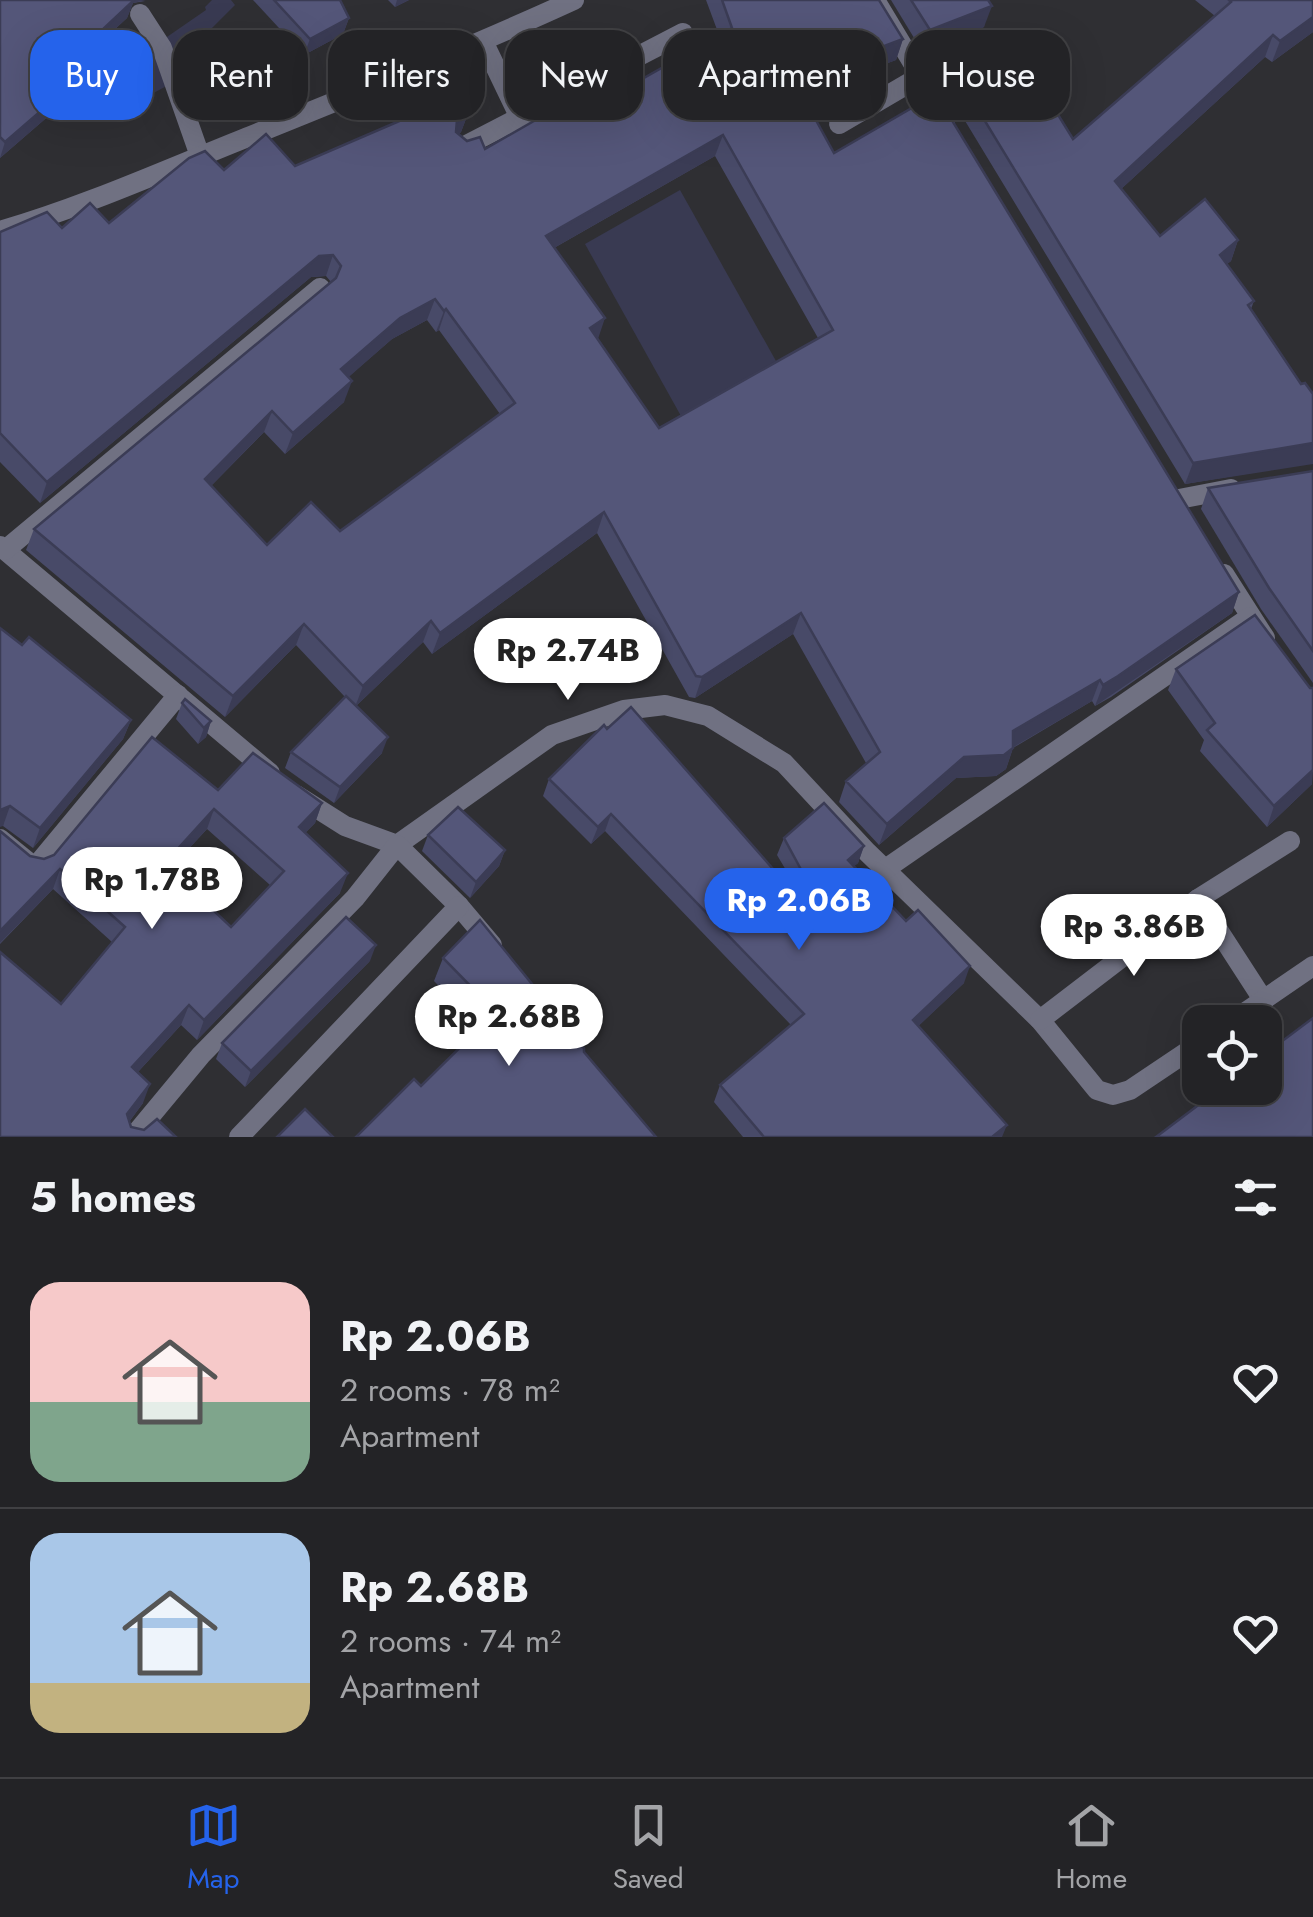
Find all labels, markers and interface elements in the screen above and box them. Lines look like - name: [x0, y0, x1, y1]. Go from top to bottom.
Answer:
- chip: Buy: [30, 30, 153, 120]
- chip: Rent: [173, 30, 308, 120]
- chip: Filters: [328, 30, 485, 120]
- chip: New: [505, 30, 643, 120]
- chip: Apartment: [663, 30, 886, 120]
- chip: House: [906, 30, 1070, 120]
- pin: Rp 2.74B: [465, 618, 671, 703]
- text: Rp 2.74B: [496, 627, 640, 673]
- pin: Rp 1.78B: [49, 847, 255, 932]
- text: Rp 1.78B: [83, 856, 221, 902]
- pin: Rp 2.06B: [696, 868, 902, 953]
- text: Rp 2.06B: [726, 877, 872, 923]
- pin: Rp 3.86B: [1031, 894, 1237, 979]
- text: Rp 3.86B: [1063, 903, 1205, 949]
- pin: Rp 2.68B: [406, 984, 612, 1069]
- text: Rp 2.68B: [437, 993, 581, 1039]
- map controls: [1182, 1005, 1282, 1105]
- button: locate: [1182, 1005, 1282, 1105]
- text: 5 homes: [30, 1167, 196, 1228]
- icon: filters: [1228, 1170, 1283, 1225]
- text: Rp 2.06B: [340, 1306, 531, 1367]
- icon: home: [110, 1322, 230, 1442]
- icon: heart: [1228, 1355, 1283, 1410]
- text: 2 rooms · 78 m²: [340, 1367, 560, 1413]
- text: Apartment: [340, 1413, 479, 1459]
- text: Rp 2.68B: [340, 1557, 529, 1618]
- icon: home: [110, 1573, 230, 1693]
- icon: heart: [1228, 1606, 1283, 1661]
- text: 2 rooms · 74 m²: [340, 1618, 561, 1664]
- text: Apartment: [340, 1664, 479, 1710]
- tab: Map: [186, 1798, 241, 1899]
- tab: Saved: [613, 1798, 684, 1899]
- tab: Home: [1055, 1798, 1127, 1899]

